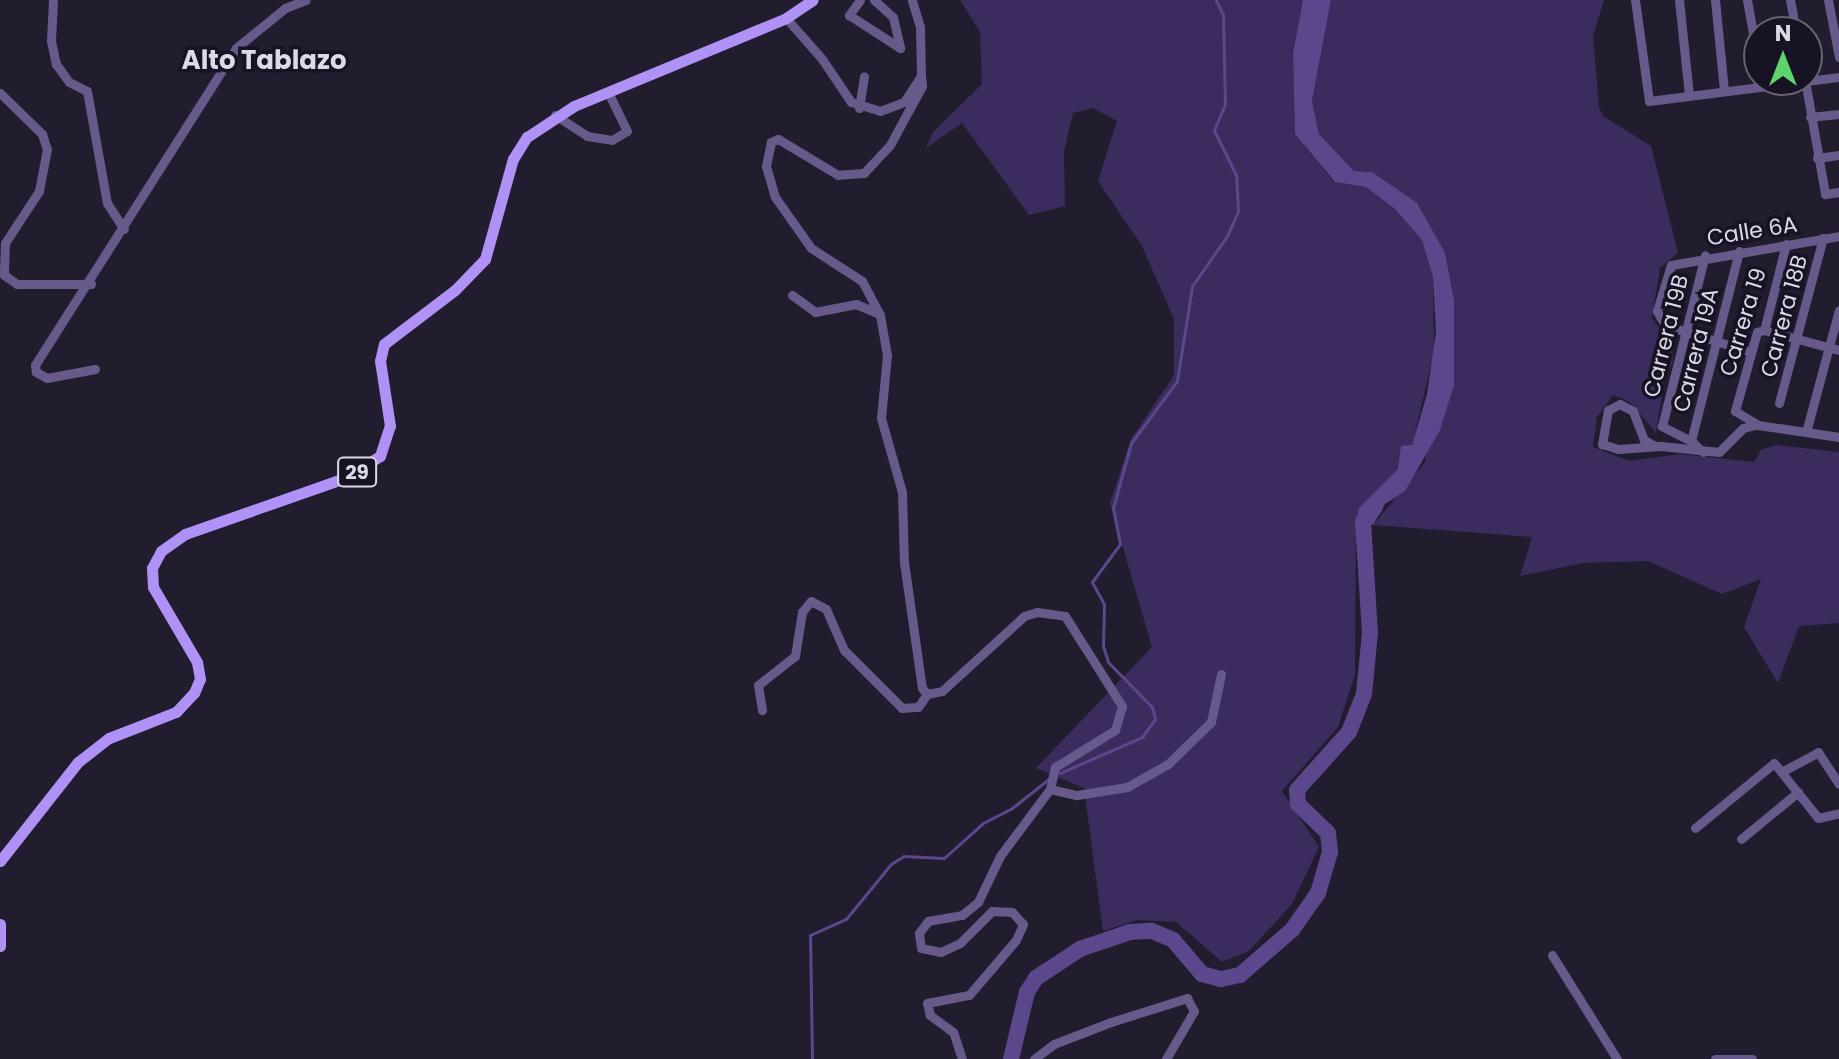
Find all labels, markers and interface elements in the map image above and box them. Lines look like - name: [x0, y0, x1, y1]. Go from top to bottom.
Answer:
- north arrow: [1743, 16, 1823, 96]
- text: N: [1775, 18, 1791, 49]
- district label: Alto Tablazo: [182, 45, 346, 77]
- street label: Calle 6A: [1705, 211, 1799, 251]
- street label: Carrera 18B: [1755, 252, 1813, 380]
- street label: Carrera 19: [1714, 265, 1772, 379]
- street label: Carrera 19B: [1638, 272, 1694, 400]
- street label: Carrera 19A: [1668, 285, 1724, 415]
- road number: 29: [337, 456, 377, 488]

